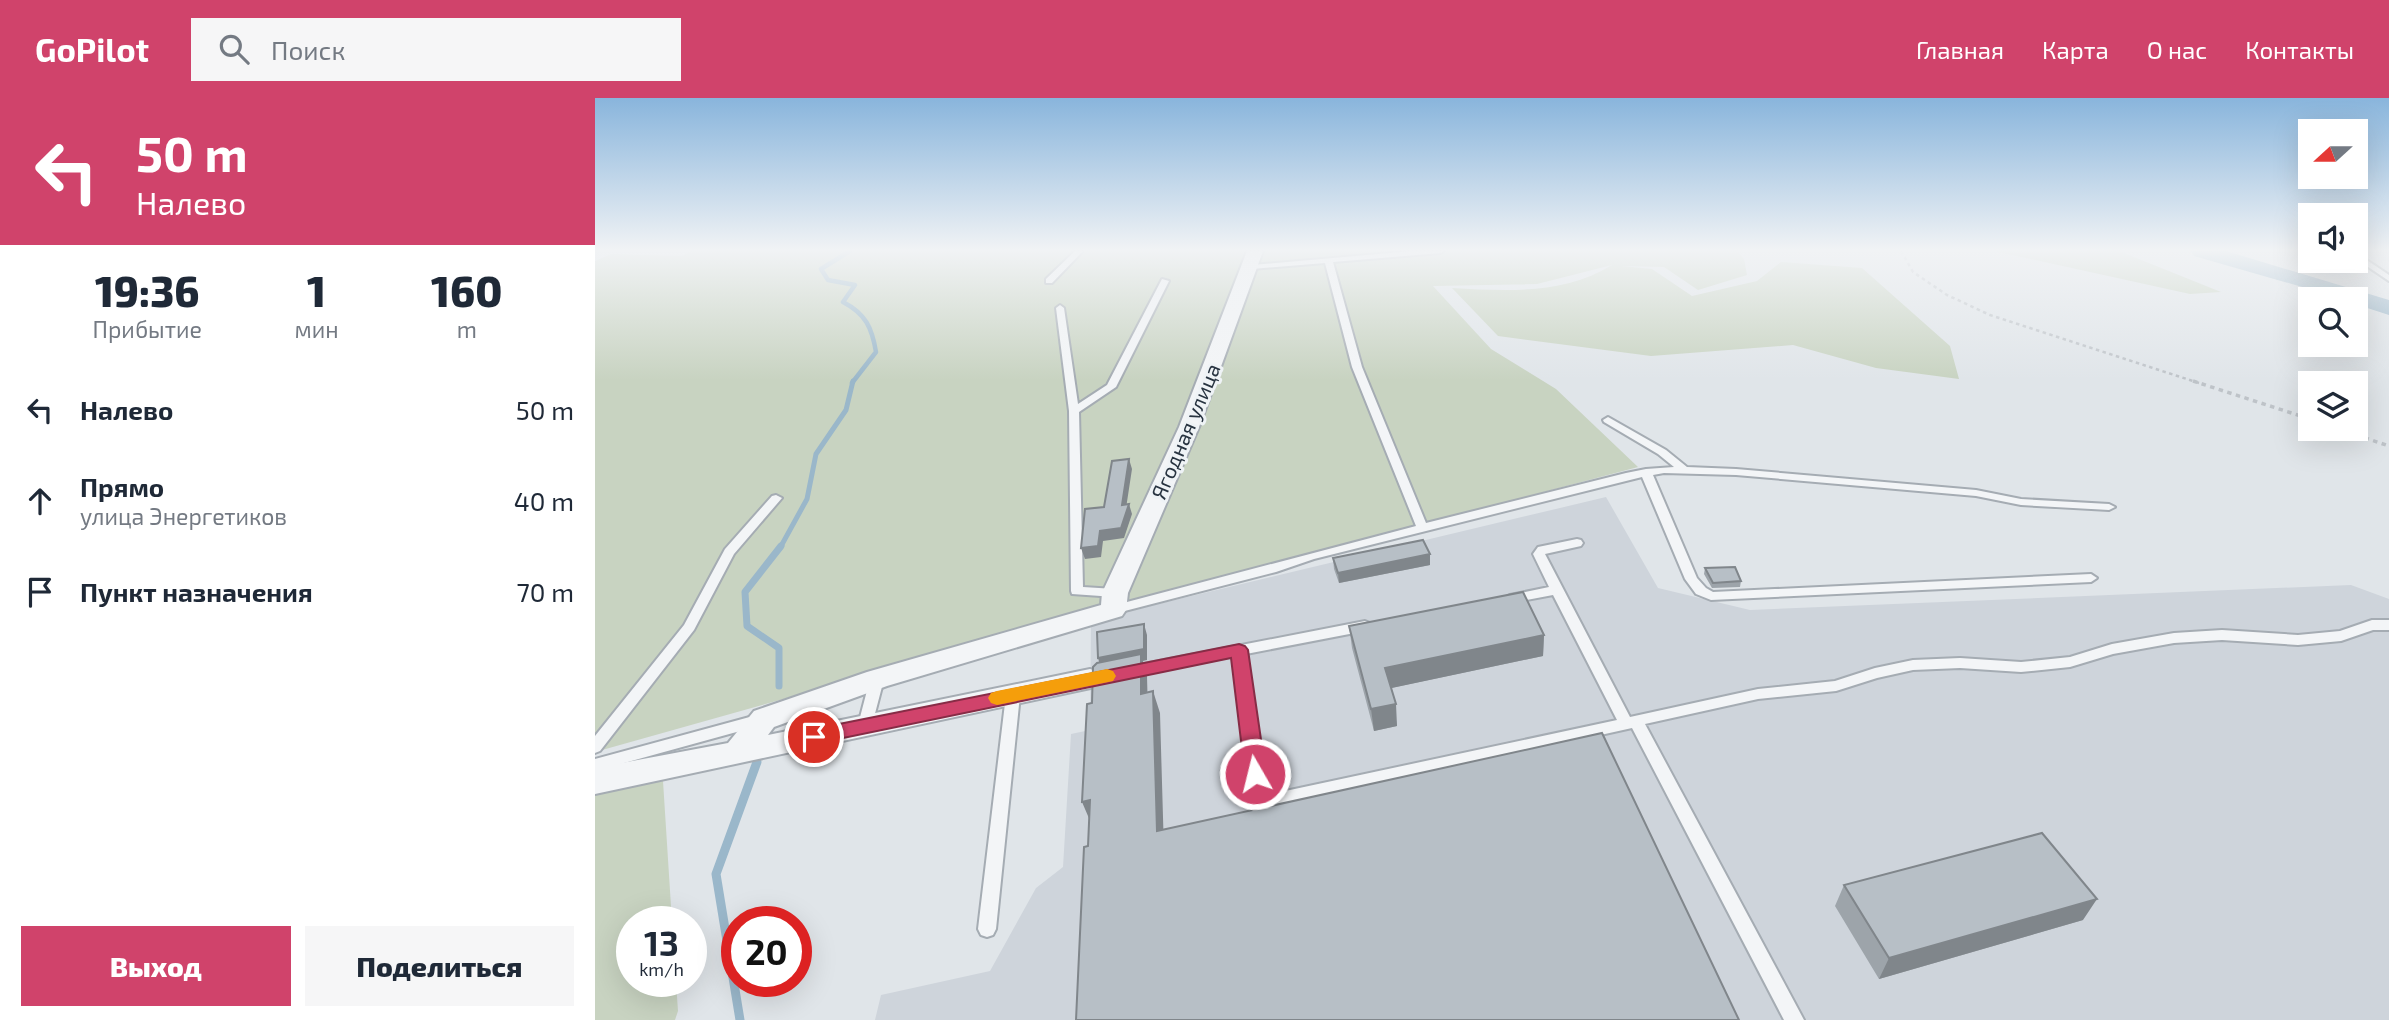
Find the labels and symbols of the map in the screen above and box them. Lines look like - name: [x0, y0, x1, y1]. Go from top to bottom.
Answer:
- north arrow: [2298, 119, 2368, 189]
- street label: Ягодная улица: [1145, 359, 1226, 503]
- pin: [784, 707, 844, 767]
- position arrow: [1218, 737, 1292, 811]
- speed limit sign: 20: [721, 906, 812, 997]

